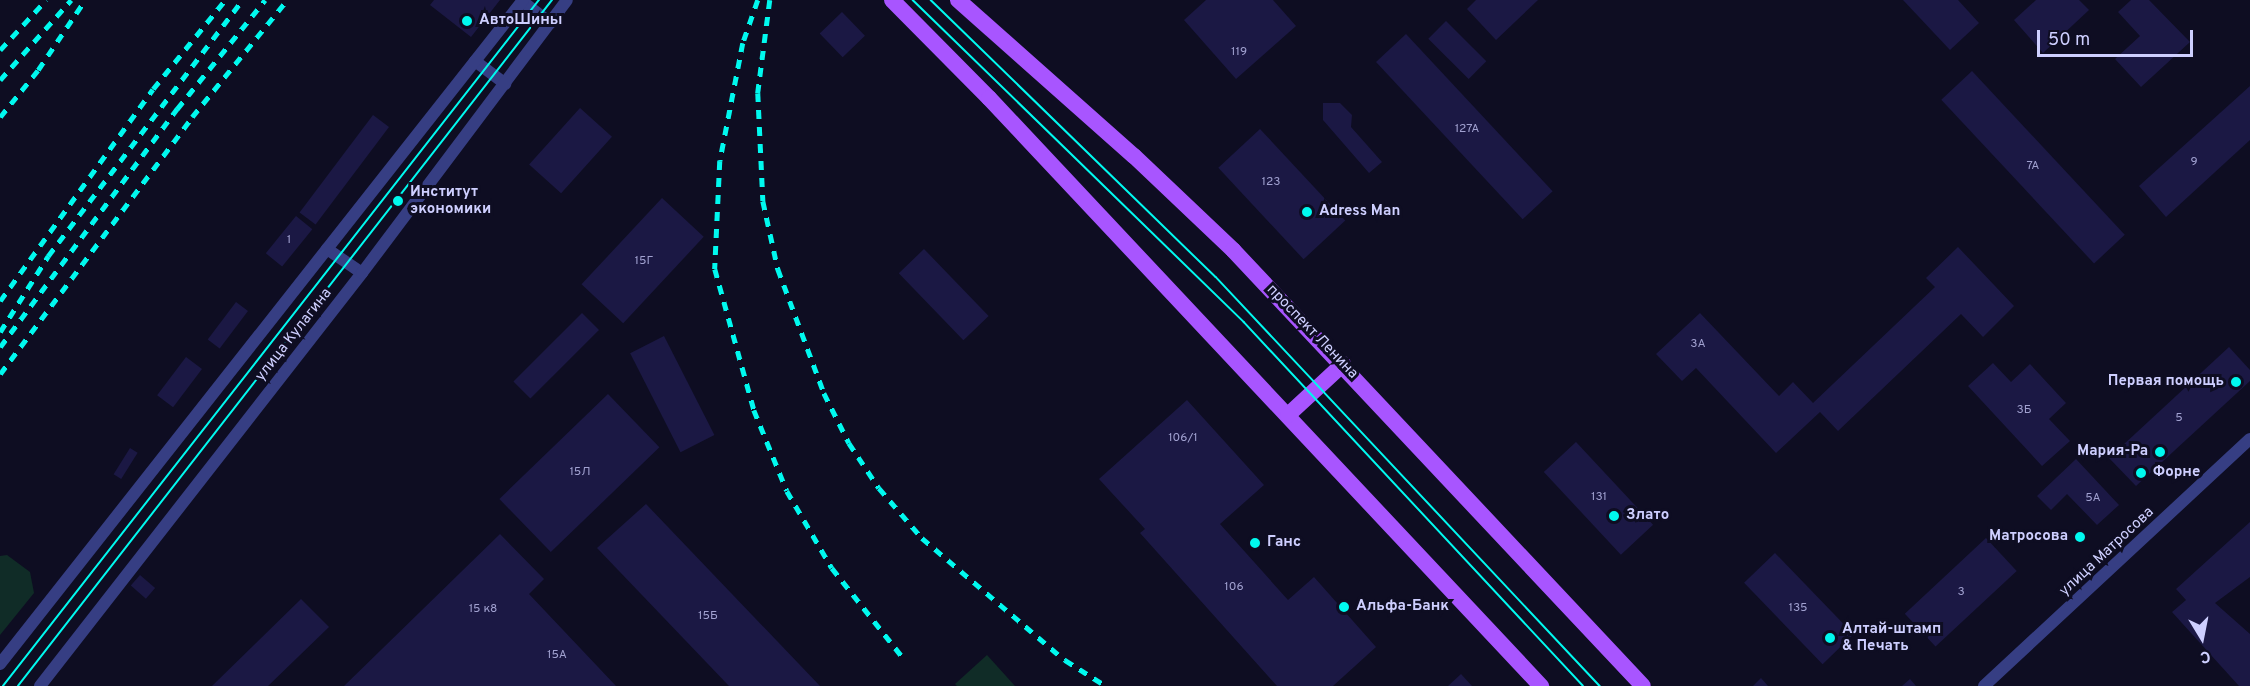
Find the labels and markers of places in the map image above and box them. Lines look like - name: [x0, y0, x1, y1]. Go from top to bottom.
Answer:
- place label: АвтоШины: [479, 12, 562, 30]
- marker: АвтоШины: [460, 14, 474, 28]
- place label: Институт экономики: [410, 183, 491, 218]
- marker: Институт экономики: [391, 194, 405, 208]
- place label: Adress Man: [1319, 203, 1400, 221]
- marker: Adress Man: [1300, 205, 1314, 219]
- place label: Первая помощь: [2108, 373, 2224, 391]
- marker: Первая помощь: [2229, 375, 2243, 389]
- place label: Мария-Ра: [2077, 443, 2148, 461]
- marker: Мария-Ра: [2153, 445, 2167, 459]
- place label: Форне: [2153, 464, 2200, 482]
- marker: Форне: [2134, 466, 2148, 480]
- place label: Злато: [1626, 507, 1669, 525]
- marker: Злато: [1607, 509, 1621, 523]
- place label: Матросова: [1989, 528, 2068, 546]
- marker: Матросова: [2073, 530, 2087, 544]
- place label: Ганс: [1267, 534, 1301, 552]
- marker: Ганс: [1248, 536, 1262, 550]
- place label: Альфа-Банк: [1356, 598, 1449, 616]
- marker: Альфа-Банк: [1337, 600, 1351, 614]
- place label: Алтай-штамп & Печать: [1842, 620, 1941, 655]
- marker: Алтай-штамп & Печать: [1823, 631, 1837, 645]

